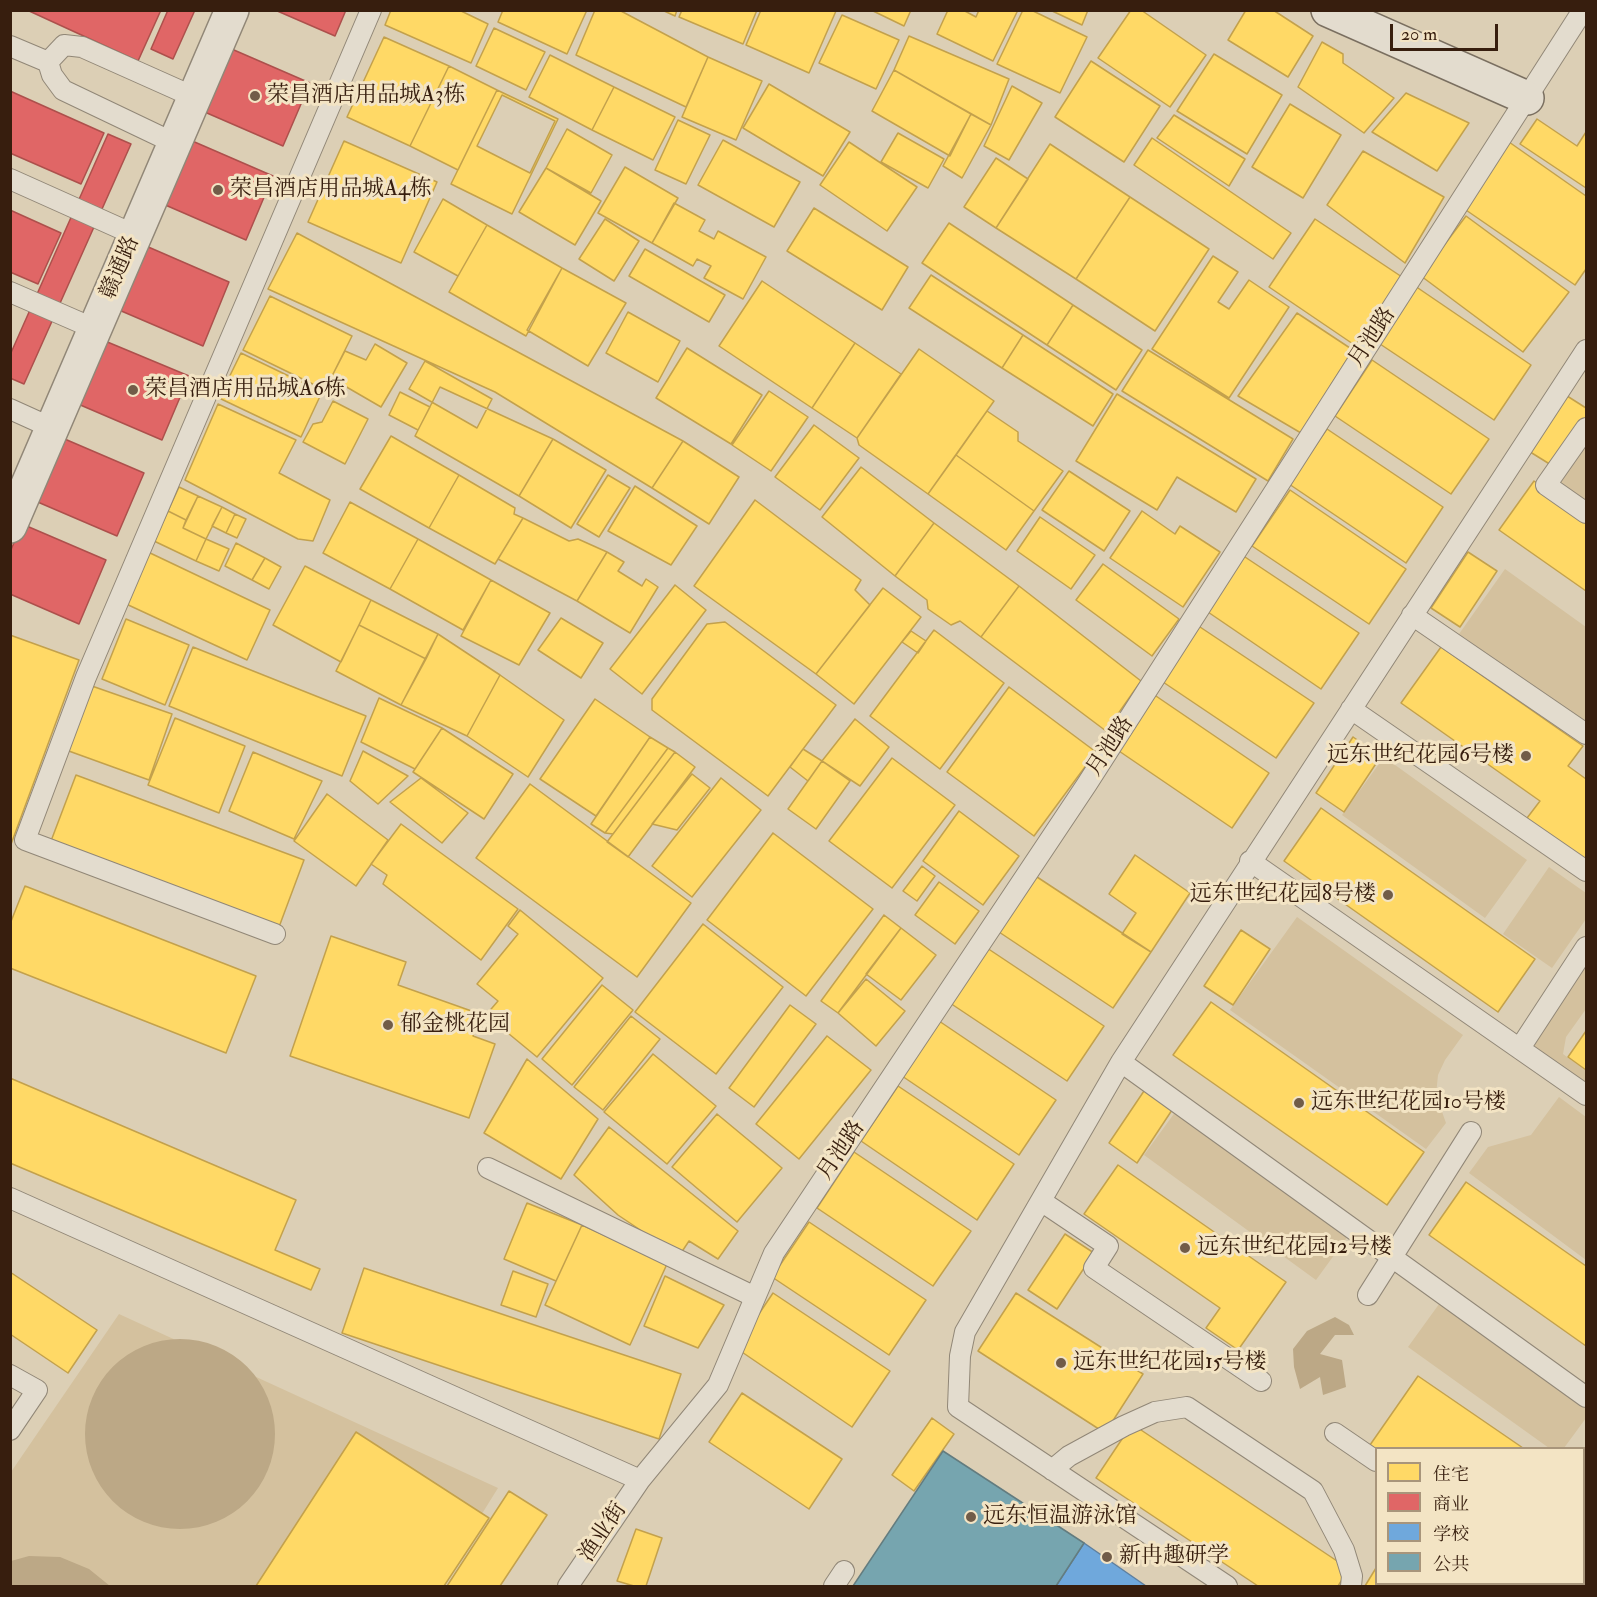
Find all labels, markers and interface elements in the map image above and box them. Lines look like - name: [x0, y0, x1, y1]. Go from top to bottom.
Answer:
- scale bar: [1393, 12, 1501, 50]
- text: 20 m: [1401, 23, 1437, 46]
- place label: 荣昌酒店用品城A3栋: [267, 83, 465, 109]
- marker: 荣昌酒店用品城A3栋: [248, 89, 262, 103]
- place label: 荣昌酒店用品城A4栋: [230, 177, 432, 203]
- marker: 荣昌酒店用品城A4栋: [211, 183, 225, 197]
- street label: 赣通路: [96, 232, 146, 304]
- street label: 月池路: [1344, 303, 1402, 373]
- place label: 荣昌酒店用品城A6栋: [145, 377, 346, 403]
- marker: 荣昌酒店用品城A6栋: [126, 383, 140, 397]
- street label: 月池路: [1082, 712, 1140, 782]
- place label: 远东世纪花园6号楼: [1327, 743, 1514, 769]
- marker: 远东世纪花园6号楼: [1519, 749, 1533, 763]
- place label: 远东世纪花园8号楼: [1190, 882, 1376, 908]
- marker: 远东世纪花园8号楼: [1381, 888, 1395, 902]
- place label: 郁金桃花园: [400, 1012, 510, 1038]
- marker: 郁金桃花园: [381, 1018, 395, 1032]
- place label: 远东世纪花园10号楼: [1311, 1090, 1506, 1116]
- marker: 远东世纪花园10号楼: [1292, 1096, 1306, 1110]
- street label: 月池路: [813, 1116, 871, 1186]
- place label: 远东世纪花园12号楼: [1197, 1235, 1392, 1261]
- marker: 远东世纪花园12号楼: [1178, 1241, 1192, 1255]
- place label: 远东世纪花园15号楼: [1073, 1350, 1266, 1376]
- marker: 远东世纪花园15号楼: [1054, 1356, 1068, 1370]
- legend: [1375, 1447, 1585, 1585]
- text: 住宅: [1433, 1463, 1469, 1486]
- text: 商业: [1433, 1493, 1469, 1516]
- street label: 渔业街: [575, 1498, 633, 1568]
- place label: 远东恒温游泳馆: [983, 1504, 1137, 1530]
- marker: 远东恒温游泳馆: [964, 1510, 978, 1524]
- text: 学校: [1433, 1523, 1469, 1546]
- place label: 新冉趣研学: [1119, 1544, 1229, 1570]
- marker: 新冉趣研学: [1100, 1550, 1114, 1564]
- text: 公共: [1433, 1553, 1469, 1576]

